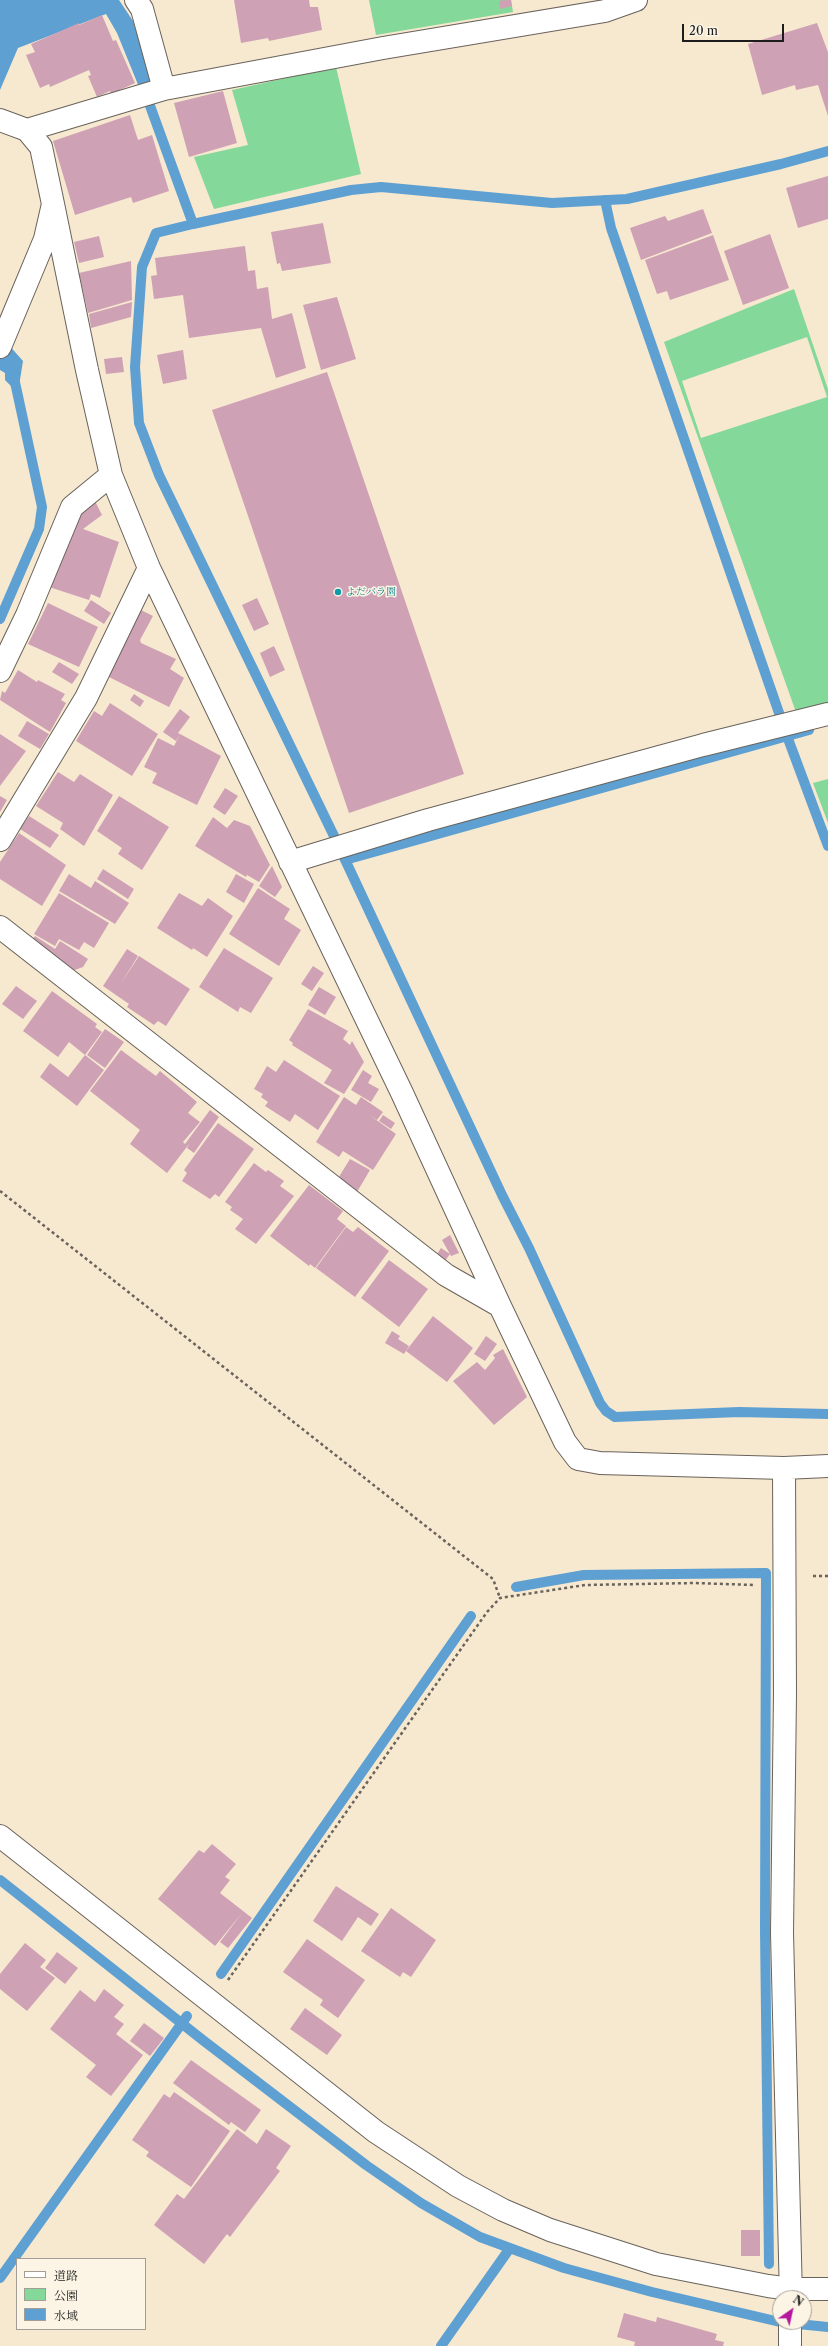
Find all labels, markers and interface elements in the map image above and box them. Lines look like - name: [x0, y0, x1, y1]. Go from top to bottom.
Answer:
- scale bar: [684, 16, 786, 42]
- text: 20 m: [689, 23, 718, 38]
- place label: よだバラ園: [346, 586, 396, 598]
- marker: よだバラ園: [333, 587, 343, 597]
- legend: [16, 2258, 146, 2330]
- text: 道路: [54, 2268, 78, 2283]
- text: 公園: [54, 2288, 78, 2303]
- north arrow: [772, 2290, 812, 2330]
- text: N: [790, 2292, 806, 2309]
- text: 水域: [54, 2308, 78, 2323]

